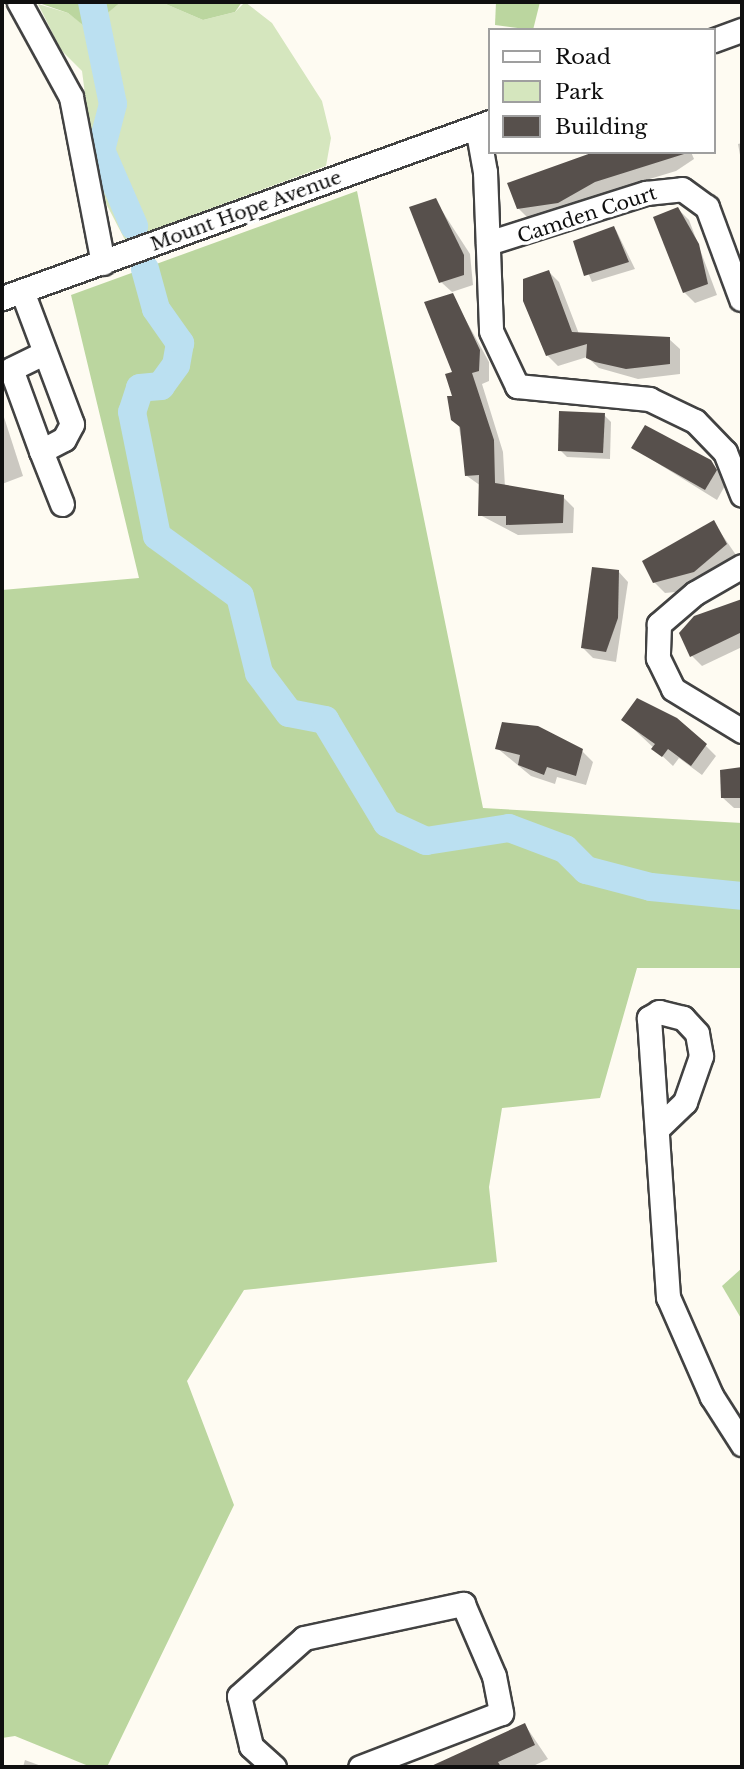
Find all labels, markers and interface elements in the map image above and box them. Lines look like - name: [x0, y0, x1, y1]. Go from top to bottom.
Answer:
- legend: [489, 28, 716, 154]
- text: Road: [555, 44, 611, 70]
- text: Park: [555, 79, 604, 105]
- text: Building: [555, 114, 647, 140]
- street label: Mount Hope Avenue: [147, 166, 345, 256]
- street label: Camden Court: [515, 182, 659, 248]

